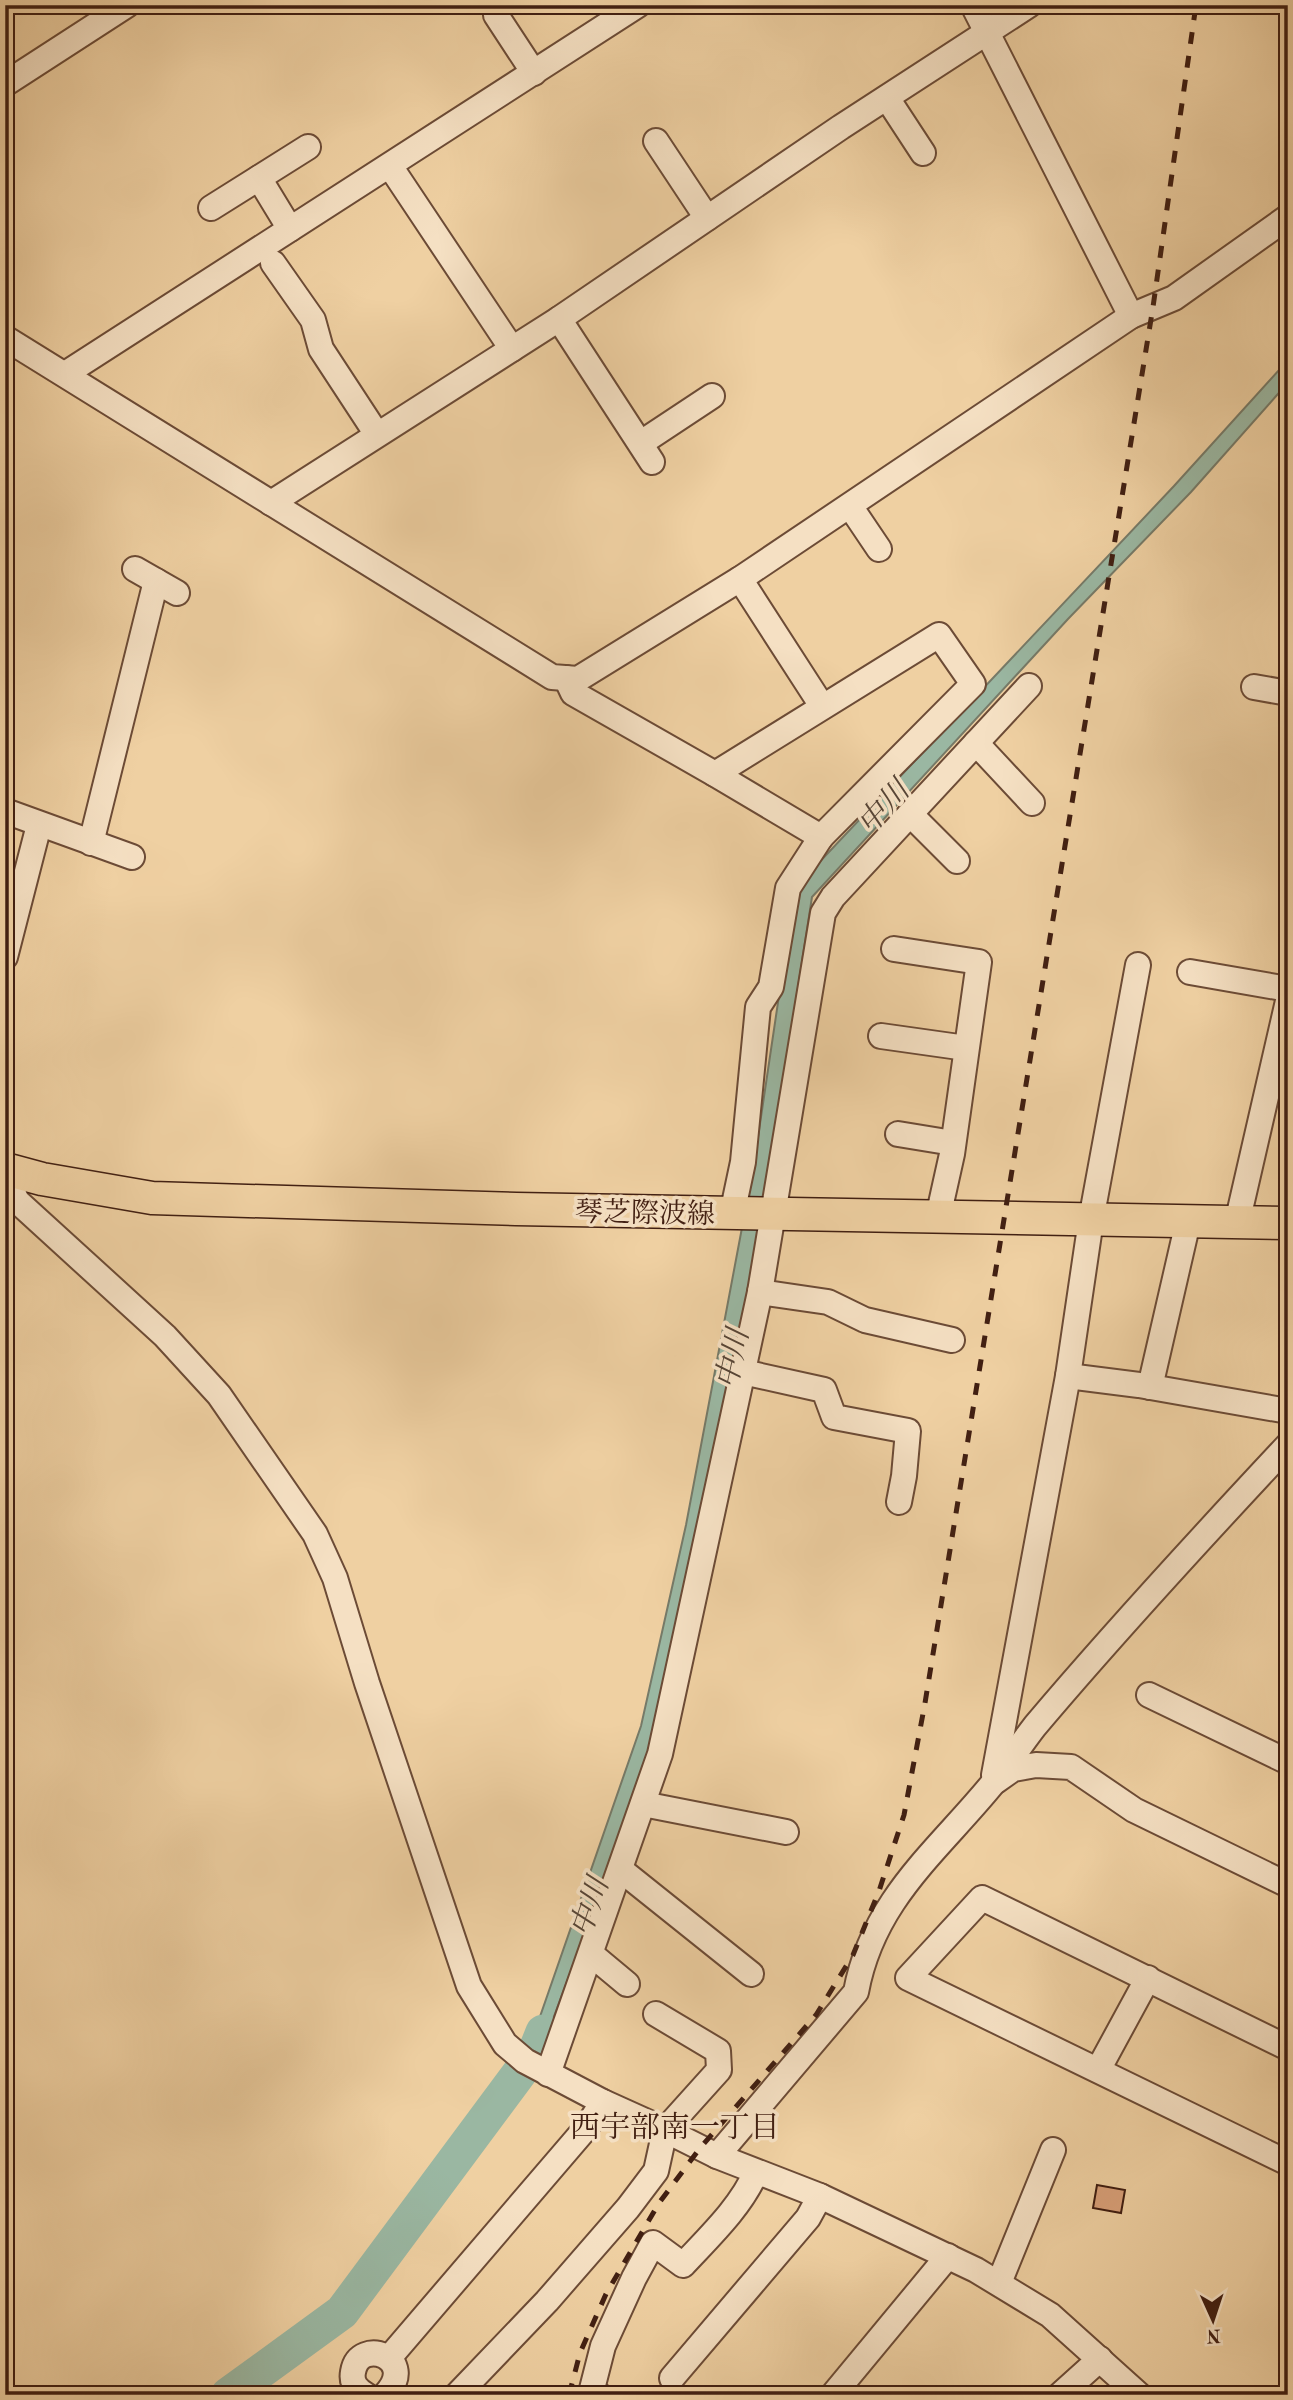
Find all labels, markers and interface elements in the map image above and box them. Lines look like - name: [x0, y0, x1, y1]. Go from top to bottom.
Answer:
- water label: 中川: [851, 772, 918, 841]
- street label: 琴芝際波線: [575, 1197, 715, 1230]
- water label: 中川: [710, 1323, 755, 1392]
- water label: 中川: [564, 1871, 616, 1941]
- district label: 西宇部南一丁目: [570, 2111, 780, 2144]
- north arrow: [1178, 2284, 1248, 2354]
- text: N: [1206, 2325, 1222, 2344]

